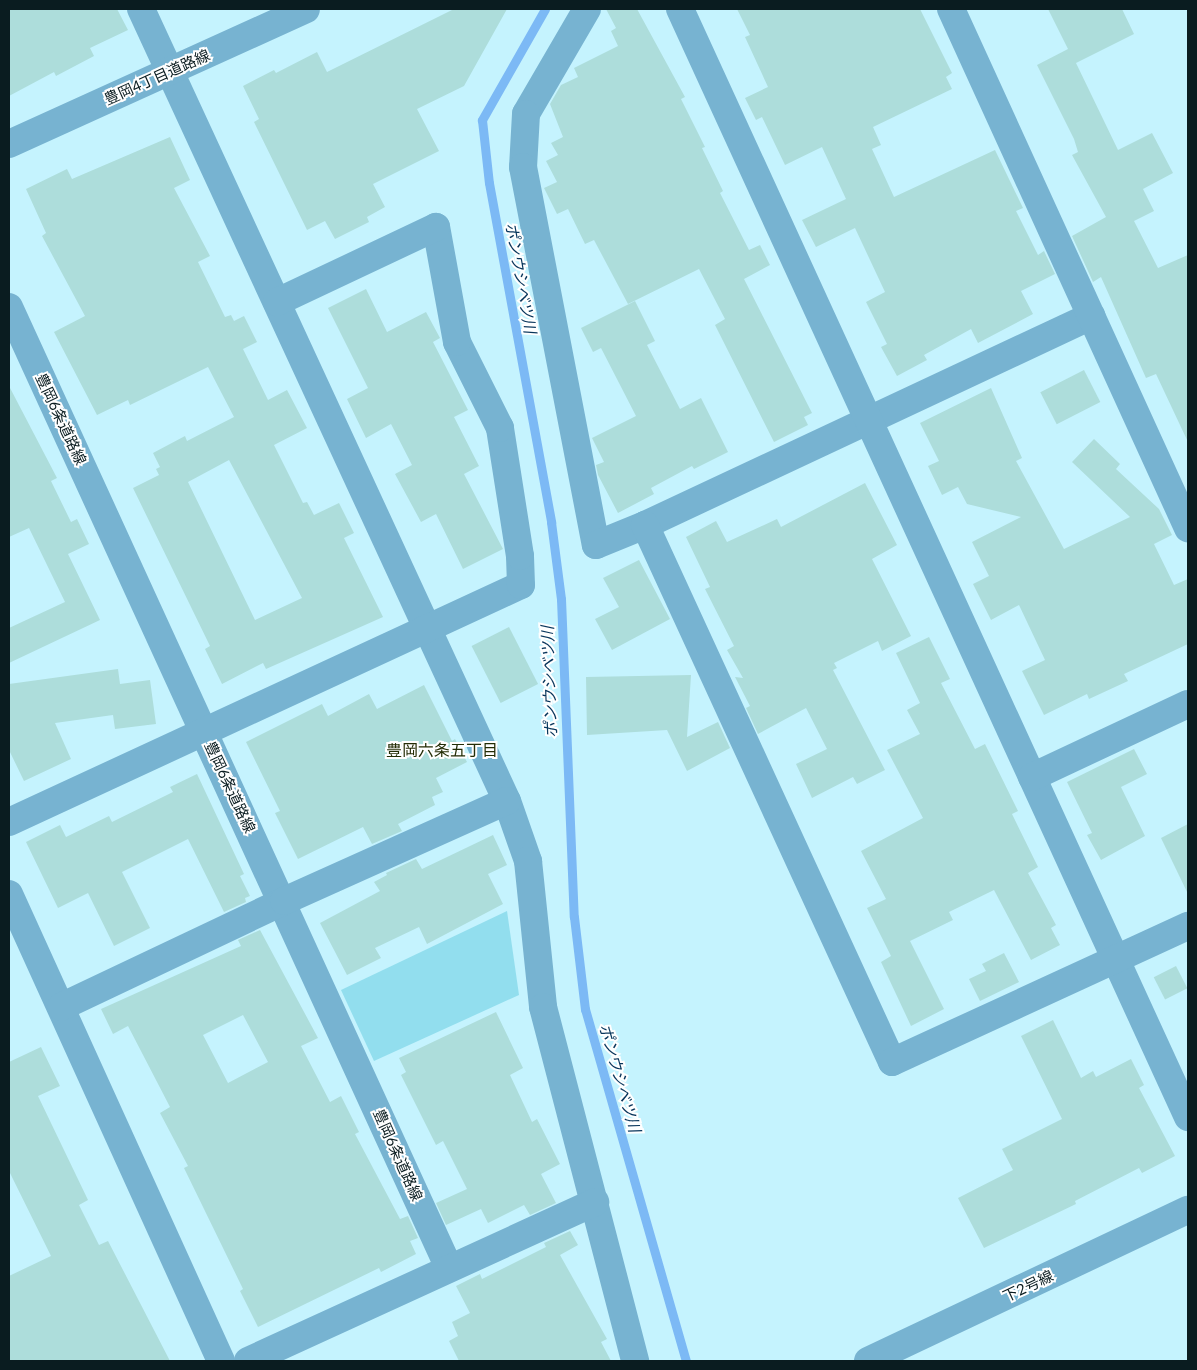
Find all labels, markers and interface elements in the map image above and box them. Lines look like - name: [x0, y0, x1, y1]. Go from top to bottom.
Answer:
- street label: 豊岡4丁目道路線: [101, 46, 213, 108]
- water label: ポンウシベツ川: [502, 221, 540, 335]
- street label: 豊岡6条道路線: [32, 370, 90, 468]
- water label: ポンウシベツ川: [537, 626, 561, 738]
- street label: 豊岡6条道路線: [201, 738, 259, 836]
- district label: 豊岡六条五丁目: [386, 740, 498, 760]
- water label: ポンウシベツ川: [595, 1022, 645, 1134]
- street label: 豊岡6条道路線: [370, 1106, 426, 1204]
- street label: 下2号線: [1000, 1266, 1056, 1306]

